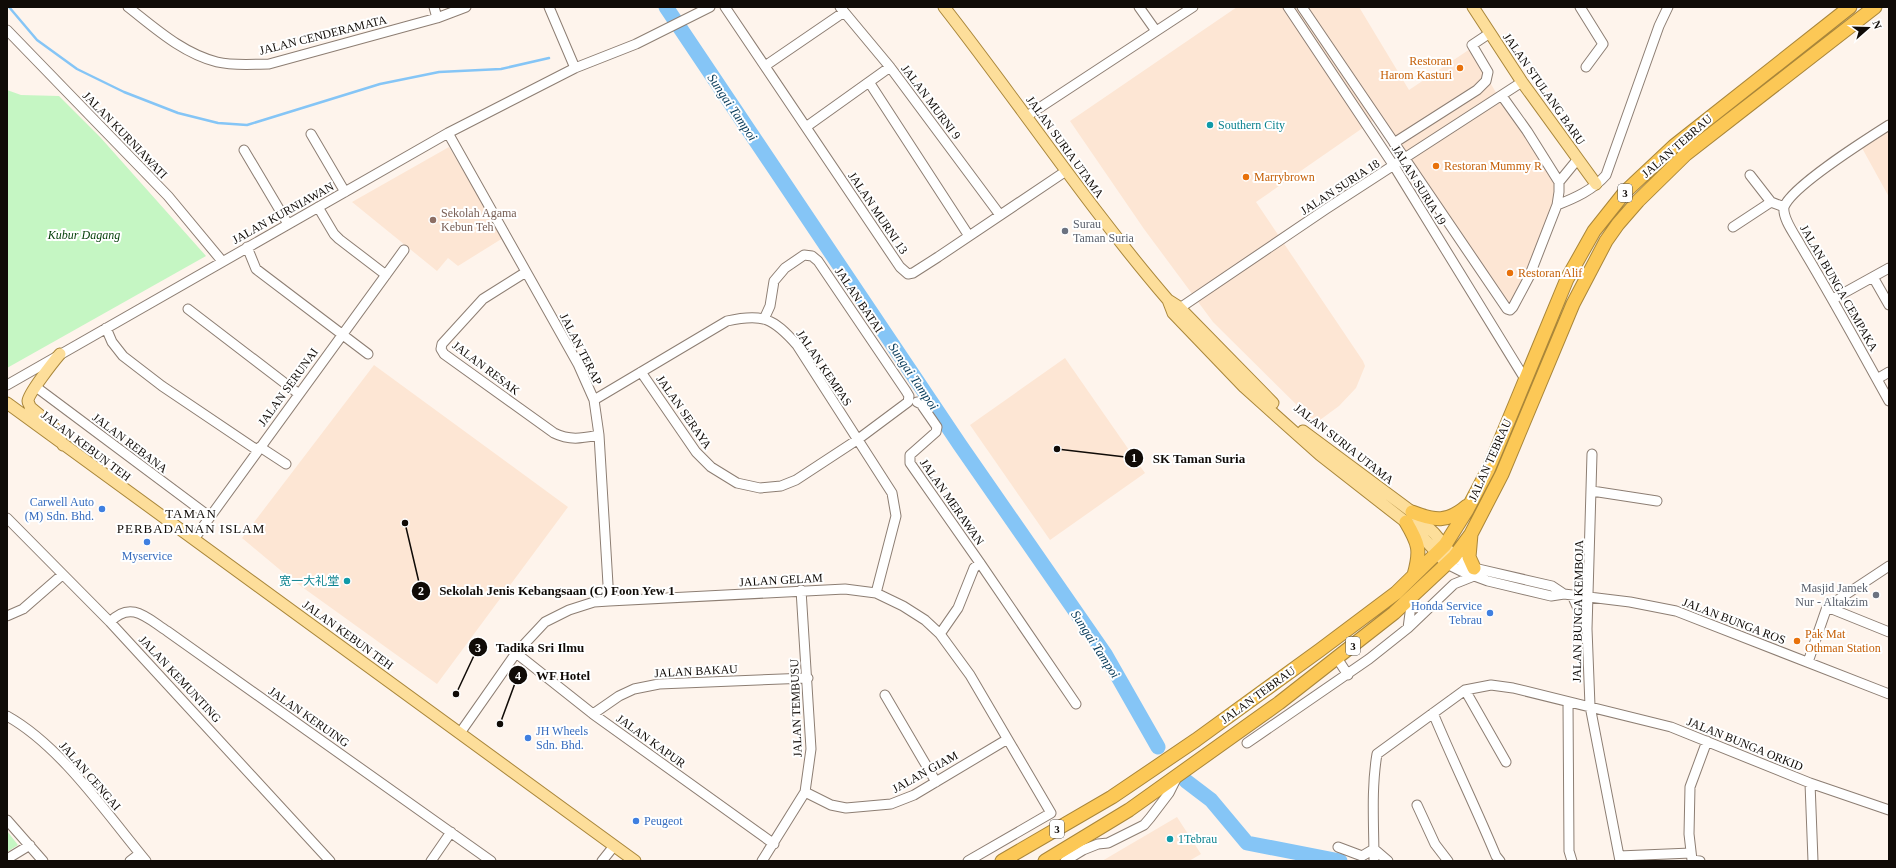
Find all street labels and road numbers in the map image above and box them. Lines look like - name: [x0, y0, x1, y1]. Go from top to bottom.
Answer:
- street label: JALAN CENDERAMATA: [258, 12, 388, 58]
- street label: JALAN STULANG BARU: [1500, 30, 1588, 148]
- street label: JALAN MURNI 9: [898, 62, 964, 142]
- street label: JALAN KURNIAWATI: [80, 89, 170, 181]
- street label: JALAN SURIA UTAMA: [1023, 93, 1107, 201]
- street label: JALAN TEBRAU: [1639, 111, 1715, 180]
- street label: JALAN SURIA 19: [1389, 143, 1449, 227]
- street label: JALAN SURIA 18: [1298, 156, 1382, 218]
- street label: JALAN MURNI 13: [845, 169, 911, 257]
- street label: JALAN KURNIAWAN: [230, 179, 337, 247]
- road number: 3: [1618, 184, 1632, 202]
- street label: JALAN BUNGA CEMPAKA: [1797, 222, 1881, 354]
- street label: JALAN BATAI: [832, 265, 886, 335]
- street label: JALAN TERAP: [557, 311, 605, 388]
- street label: JALAN KEMPAS: [793, 327, 855, 409]
- street label: JALAN RESAK: [450, 338, 523, 398]
- street label: JALAN SERUNAI: [255, 345, 321, 429]
- street label: JALAN SERAYA: [653, 373, 715, 452]
- street label: JALAN SURIA UTAMA: [1291, 401, 1397, 487]
- street label: JALAN KEBUN TEH: [38, 408, 134, 484]
- street label: JALAN REBANA: [90, 410, 171, 476]
- street label: JALAN TEBRAU: [1466, 416, 1515, 503]
- street label: JALAN MERAWAN: [917, 456, 987, 548]
- street label: JALAN BUNGA KEMBOJA: [1570, 539, 1586, 682]
- street label: JALAN GELAM: [739, 571, 823, 589]
- street label: JALAN BUNGA ROS: [1680, 595, 1788, 647]
- street label: JALAN KEBUN TEH: [300, 597, 396, 673]
- street label: JALAN KEMUNTING: [136, 633, 224, 726]
- road number: 3: [1346, 637, 1360, 655]
- street label: JALAN TEMBUSU: [787, 658, 805, 757]
- street label: JALAN BAKAU: [654, 662, 738, 680]
- street label: JALAN TEBRAU: [1218, 663, 1298, 727]
- street label: JALAN KERUING: [266, 684, 352, 750]
- street label: JALAN KAPUR: [614, 711, 688, 771]
- street label: JALAN BUNGA ORKID: [1685, 714, 1805, 774]
- street label: JALAN CENGAI: [56, 739, 124, 813]
- street label: JALAN GIAM: [890, 748, 961, 796]
- road number: 3: [1050, 820, 1064, 838]

